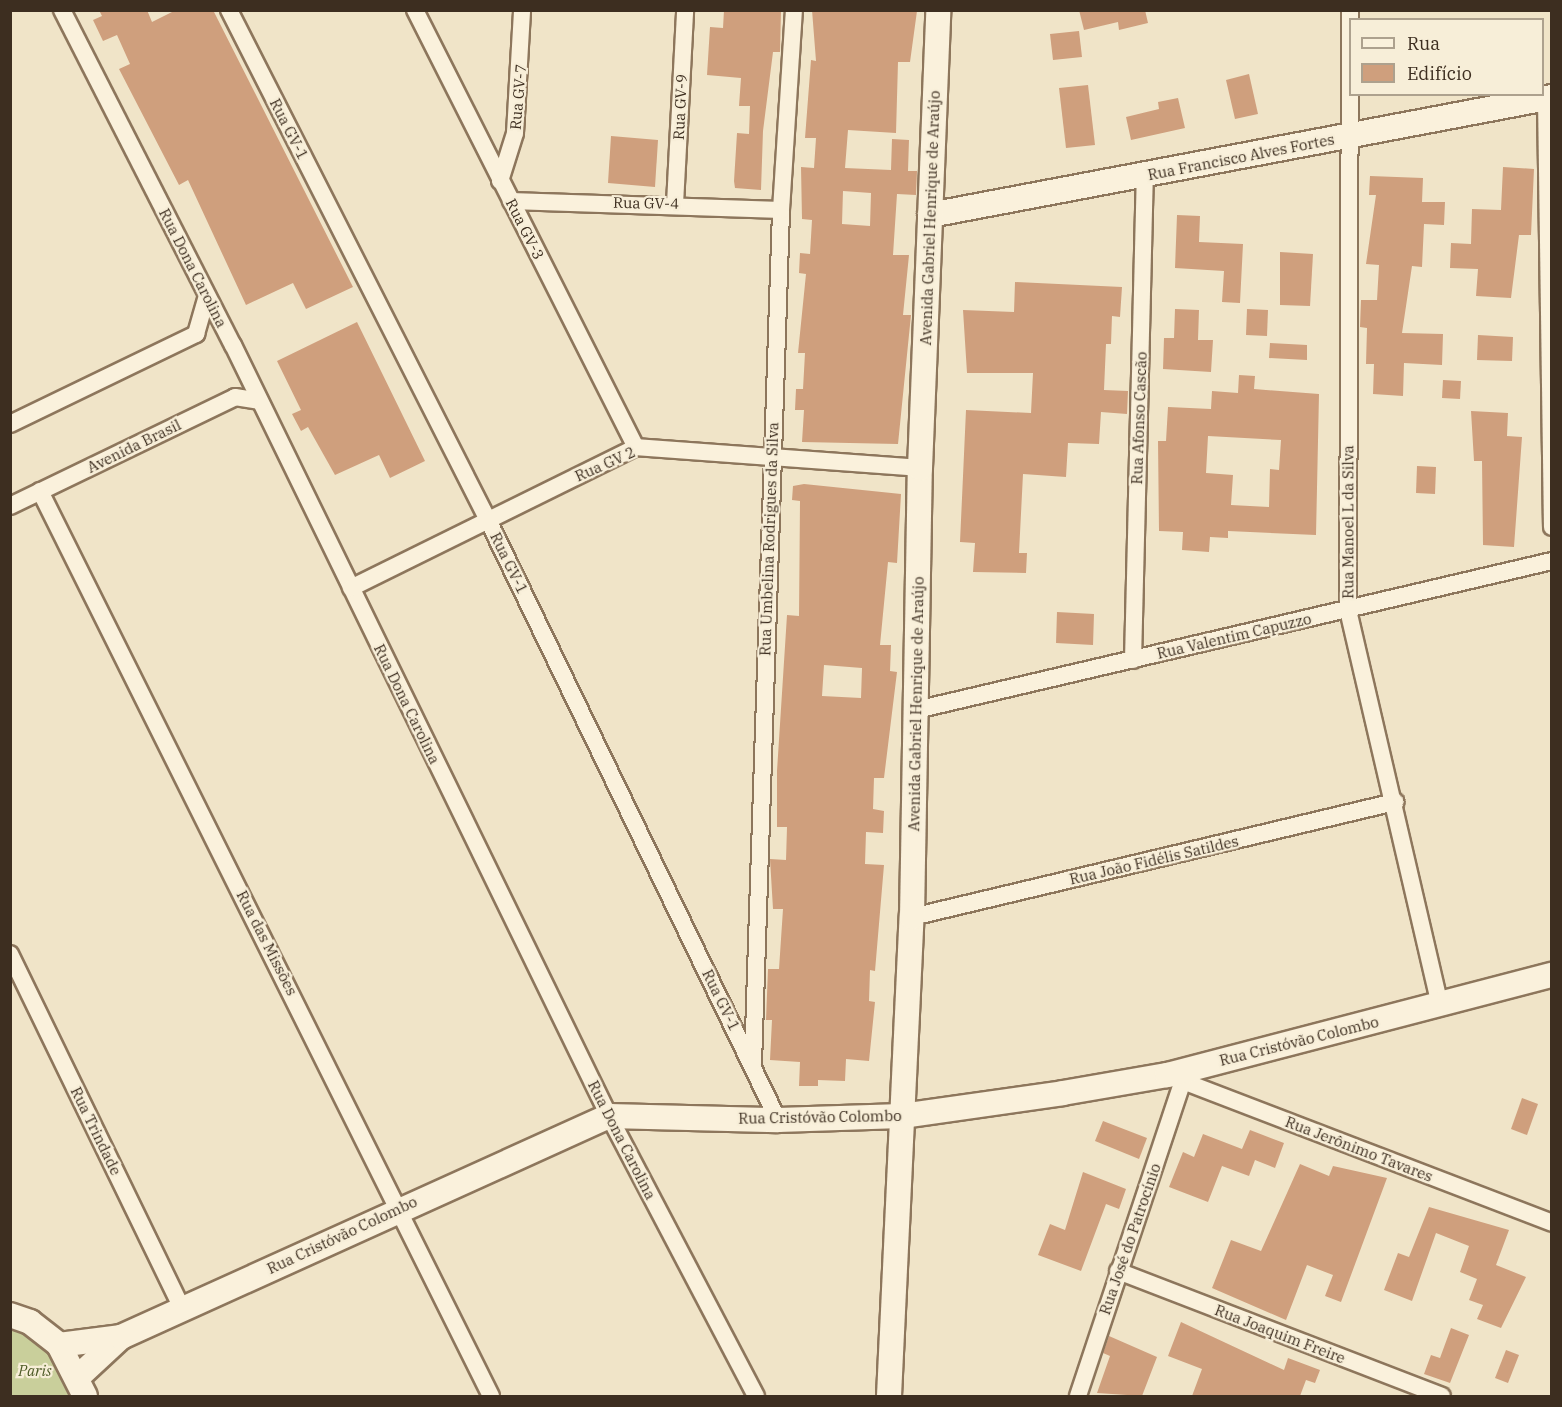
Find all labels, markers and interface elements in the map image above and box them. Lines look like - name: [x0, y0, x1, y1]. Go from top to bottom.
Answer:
- legend: [1349, 18, 1544, 96]
- text: Rua: [1407, 32, 1440, 55]
- text: Edifício: [1407, 62, 1472, 85]
- street label: Rua GV-7: [506, 63, 530, 131]
- street label: Rua GV-9: [669, 74, 691, 140]
- street label: Avenida Gabriel Henrique de Araújo: [917, 90, 943, 346]
- street label: Rua GV-1: [266, 95, 312, 163]
- street label: Rua Francisco Alves Fortes: [1146, 130, 1336, 184]
- street label: Rua GV-4: [613, 193, 679, 213]
- street label: Rua GV-3: [502, 195, 548, 263]
- street label: Rua Dona Carolina: [155, 205, 231, 331]
- street label: Rua Afonso Cascão: [1128, 351, 1150, 485]
- street label: Avenida Brasil: [84, 415, 184, 477]
- street label: Rua Umbelina Rodrigues da Silva: [756, 422, 782, 656]
- street label: Rua GV 2: [572, 443, 638, 485]
- street label: Rua Manoel L da Silva: [1339, 445, 1357, 599]
- street label: Rua GV-1: [486, 529, 532, 597]
- street label: Avenida Gabriel Henrique de Araújo: [905, 576, 927, 832]
- street label: Rua Valentim Capuzzo: [1155, 609, 1313, 663]
- street label: Rua Dona Carolina: [370, 641, 444, 767]
- street label: Rua João Fidélis Satildes: [1068, 832, 1240, 888]
- street label: Rua das Missões: [233, 888, 301, 998]
- street label: Rua GV-1: [698, 966, 744, 1034]
- street label: Rua Cristóvão Colombo: [1218, 1012, 1380, 1070]
- street label: Rua Dona Carolina: [584, 1077, 660, 1203]
- street label: Rua Trindade: [67, 1084, 125, 1178]
- street label: Rua Cristóvão Colombo: [738, 1107, 902, 1127]
- street label: Rua Jerônimo Tavares: [1283, 1113, 1435, 1185]
- street label: Rua José do Patrocínio: [1096, 1161, 1164, 1317]
- street label: Rua Cristóvão Colombo: [264, 1192, 420, 1278]
- street label: Rua Joaquim Freire: [1212, 1301, 1348, 1367]
- park label: Paris: [18, 1362, 52, 1380]

